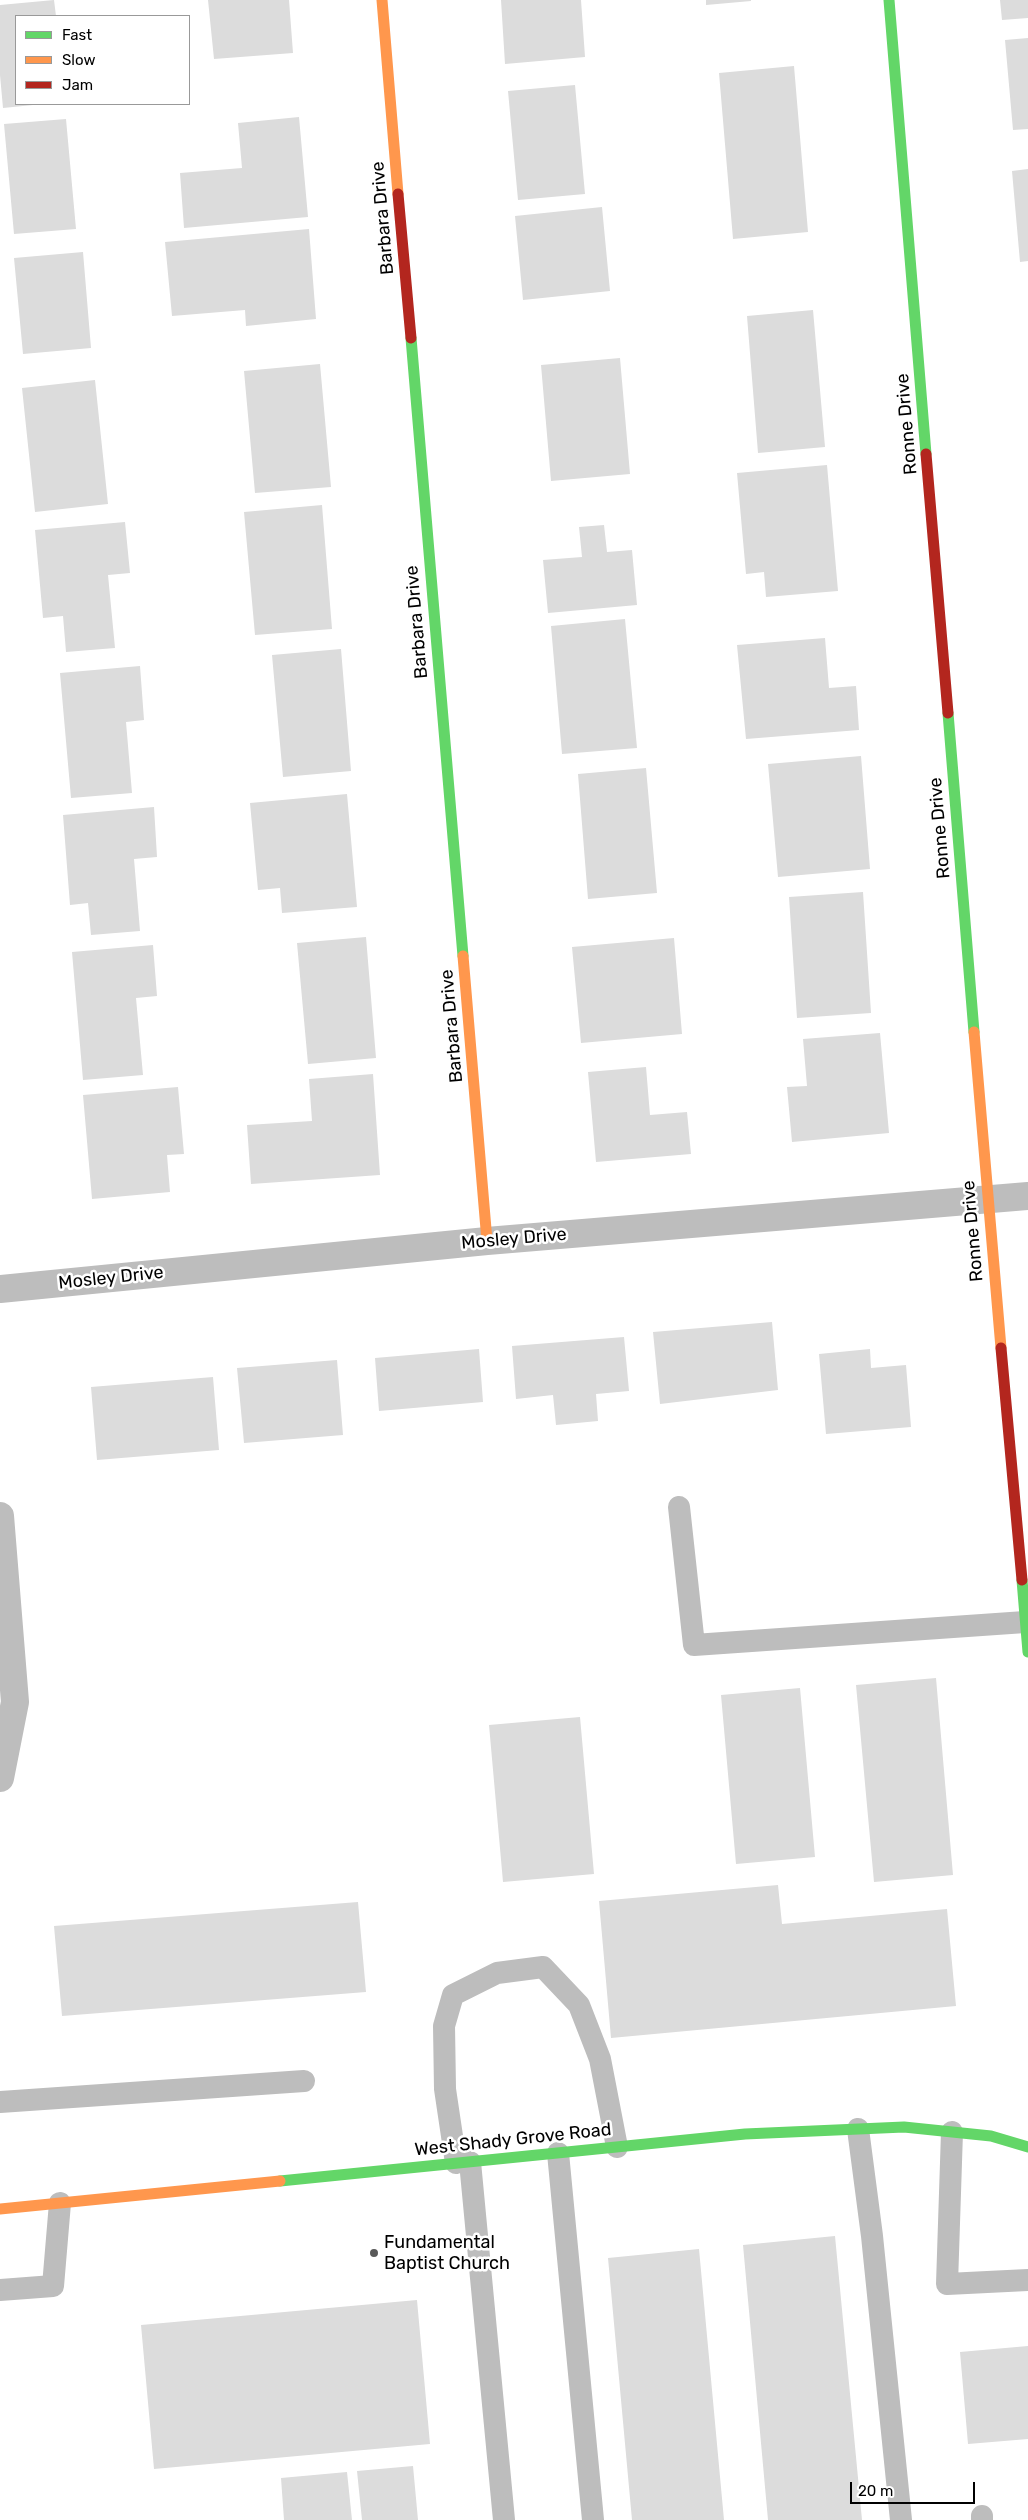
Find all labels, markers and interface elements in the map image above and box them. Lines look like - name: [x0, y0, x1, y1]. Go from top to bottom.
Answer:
- legend: [15, 15, 190, 105]
- text: Fast: [62, 26, 92, 44]
- text: Slow: [62, 51, 95, 69]
- text: Jam: [62, 76, 93, 94]
- street label: Barbara Drive: [367, 160, 399, 276]
- street label: Ronne Drive: [892, 372, 922, 476]
- street label: Barbara Drive: [401, 564, 433, 680]
- street label: Ronne Drive: [925, 776, 955, 880]
- street label: Barbara Drive: [436, 968, 468, 1084]
- street label: Ronne Drive: [958, 1179, 988, 1283]
- street label: Mosley Drive: [460, 1224, 568, 1254]
- street label: Mosley Drive: [57, 1262, 165, 1294]
- street label: West Shady Grove Road: [414, 2119, 612, 2161]
- place label: Fundamental Baptist Church: [384, 2232, 510, 2274]
- marker: Fundamental Baptist Church: [368, 2247, 380, 2259]
- scale bar: [853, 2472, 978, 2504]
- text: 20 m: [858, 2482, 893, 2500]

